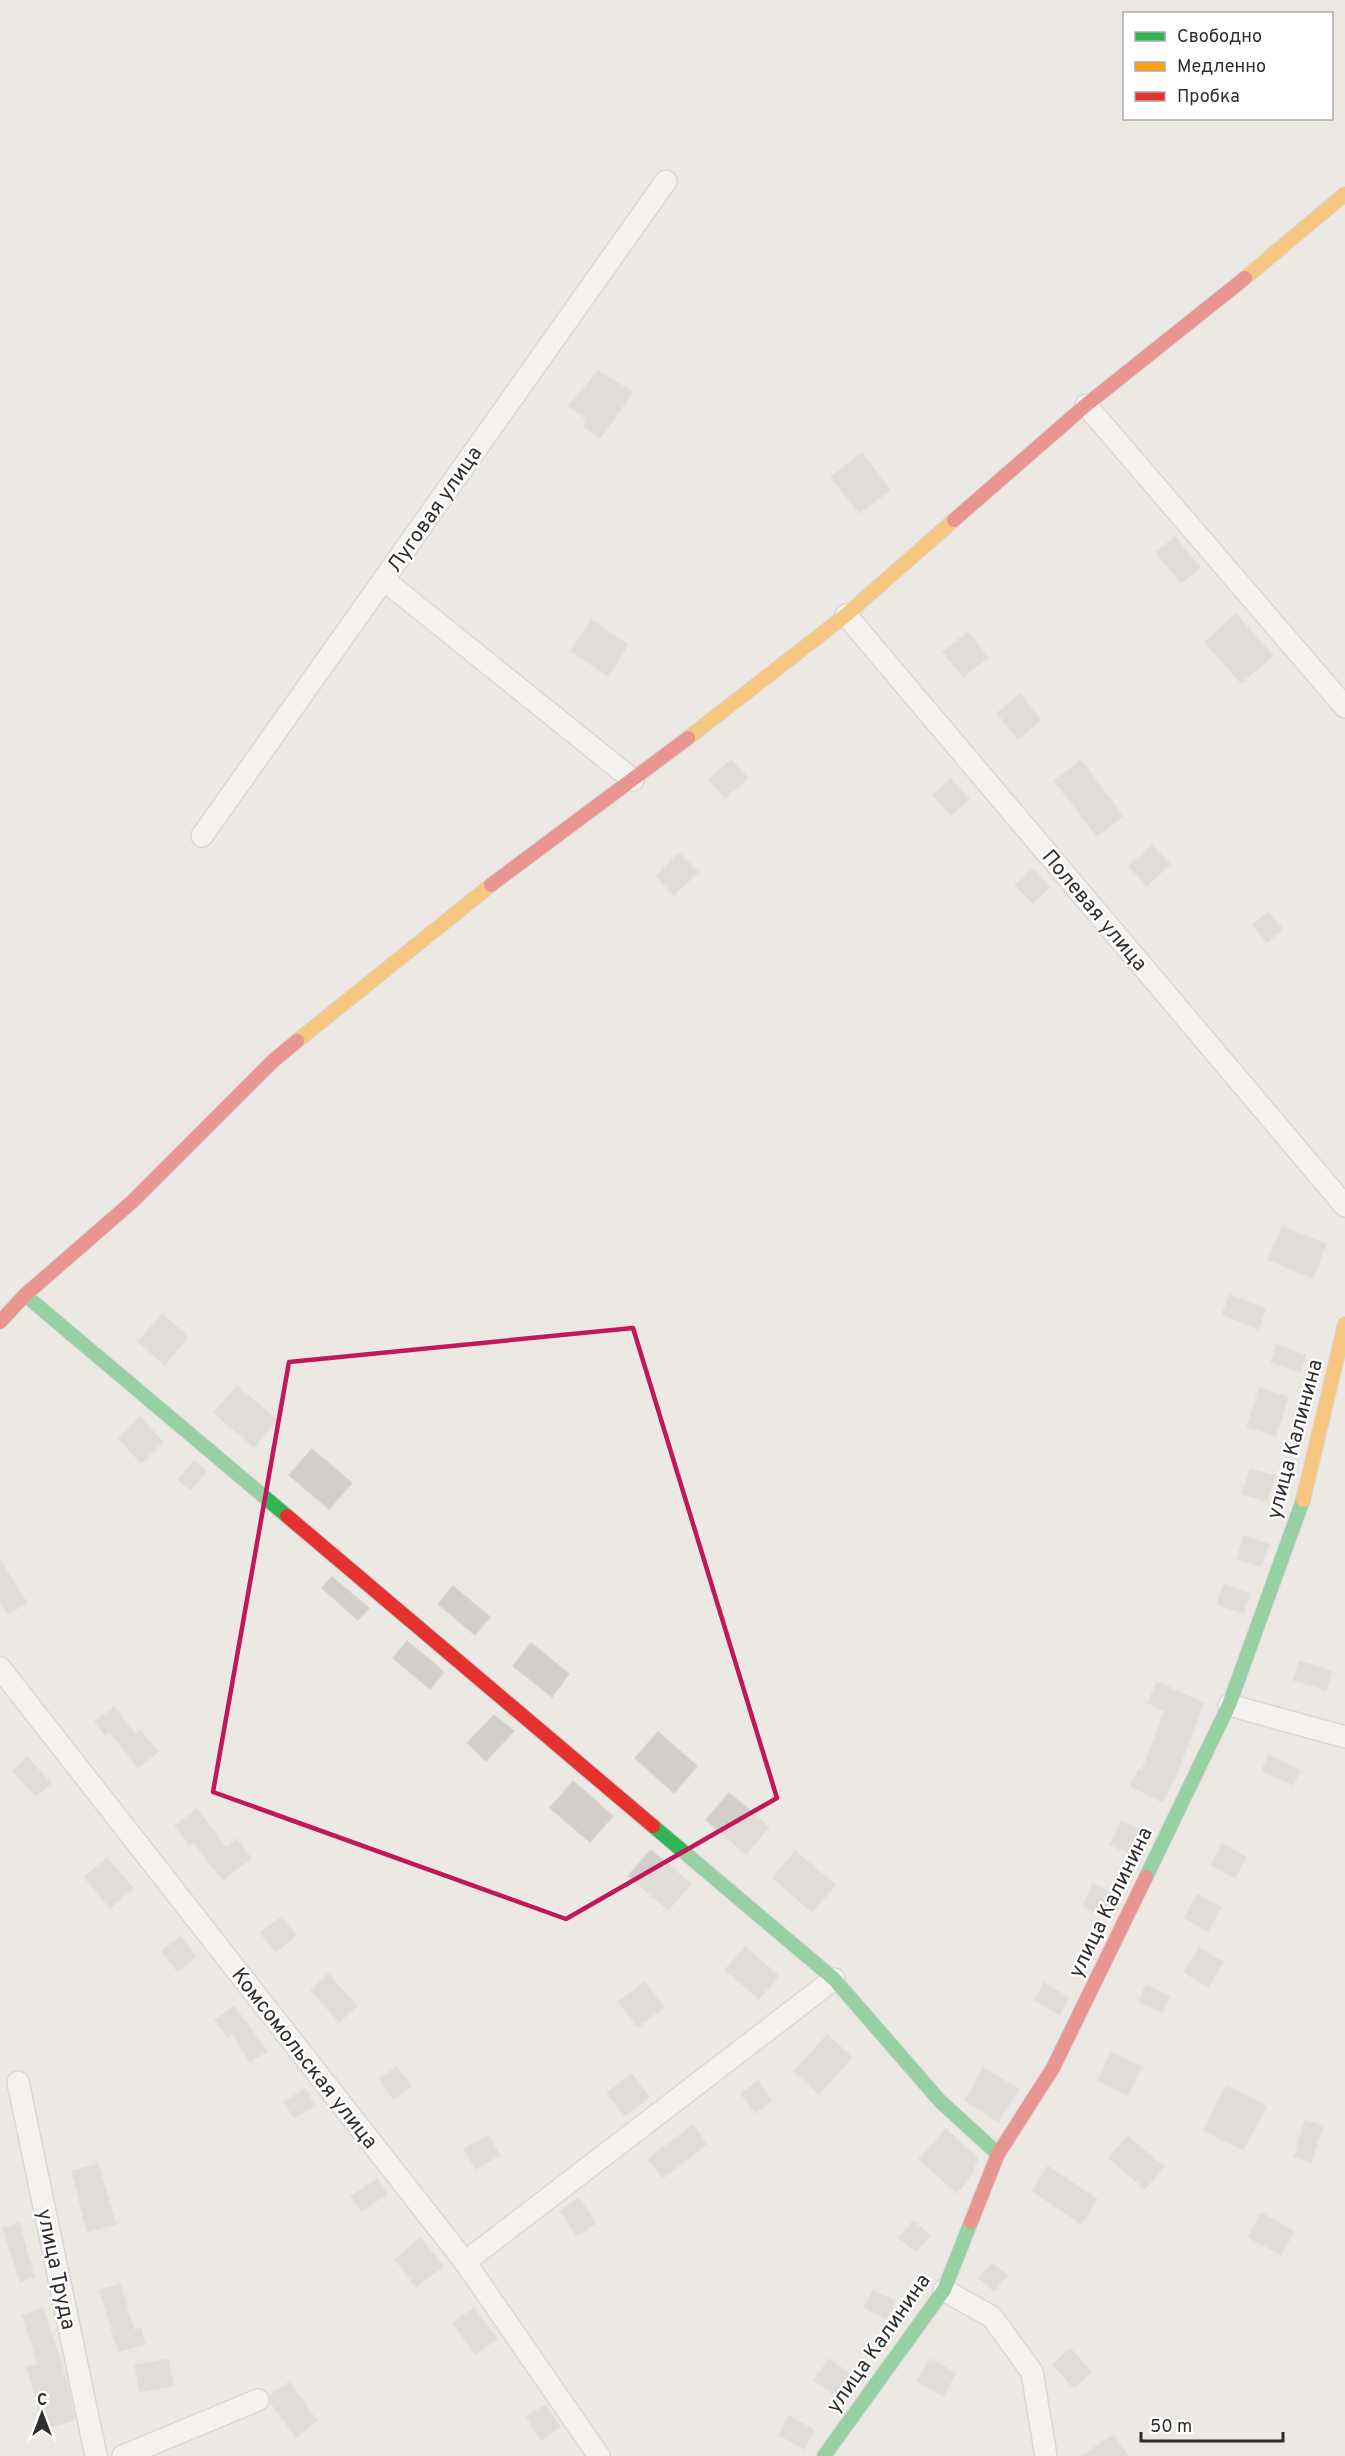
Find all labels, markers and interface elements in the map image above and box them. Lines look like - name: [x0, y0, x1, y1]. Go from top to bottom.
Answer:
- legend: [1123, 12, 1333, 120]
- text: Свободно: [1177, 26, 1262, 49]
- text: Медленно: [1177, 56, 1266, 79]
- text: Пробка: [1177, 86, 1240, 109]
- street label: Луговая улица: [382, 441, 489, 578]
- street label: Полевая улица: [1035, 845, 1153, 977]
- street label: улица Калинина: [1261, 1357, 1330, 1522]
- street label: улица Калинина: [1063, 1823, 1160, 1982]
- street label: Комсомольская улица: [225, 1963, 383, 2155]
- street label: улица Труда: [30, 2206, 81, 2332]
- street label: улица Калинина: [821, 2269, 937, 2419]
- north arrow: [12, 2384, 72, 2444]
- text: С: [37, 2391, 47, 2411]
- scale bar: [1141, 2405, 1284, 2443]
- text: 50 m: [1150, 2416, 1192, 2439]

